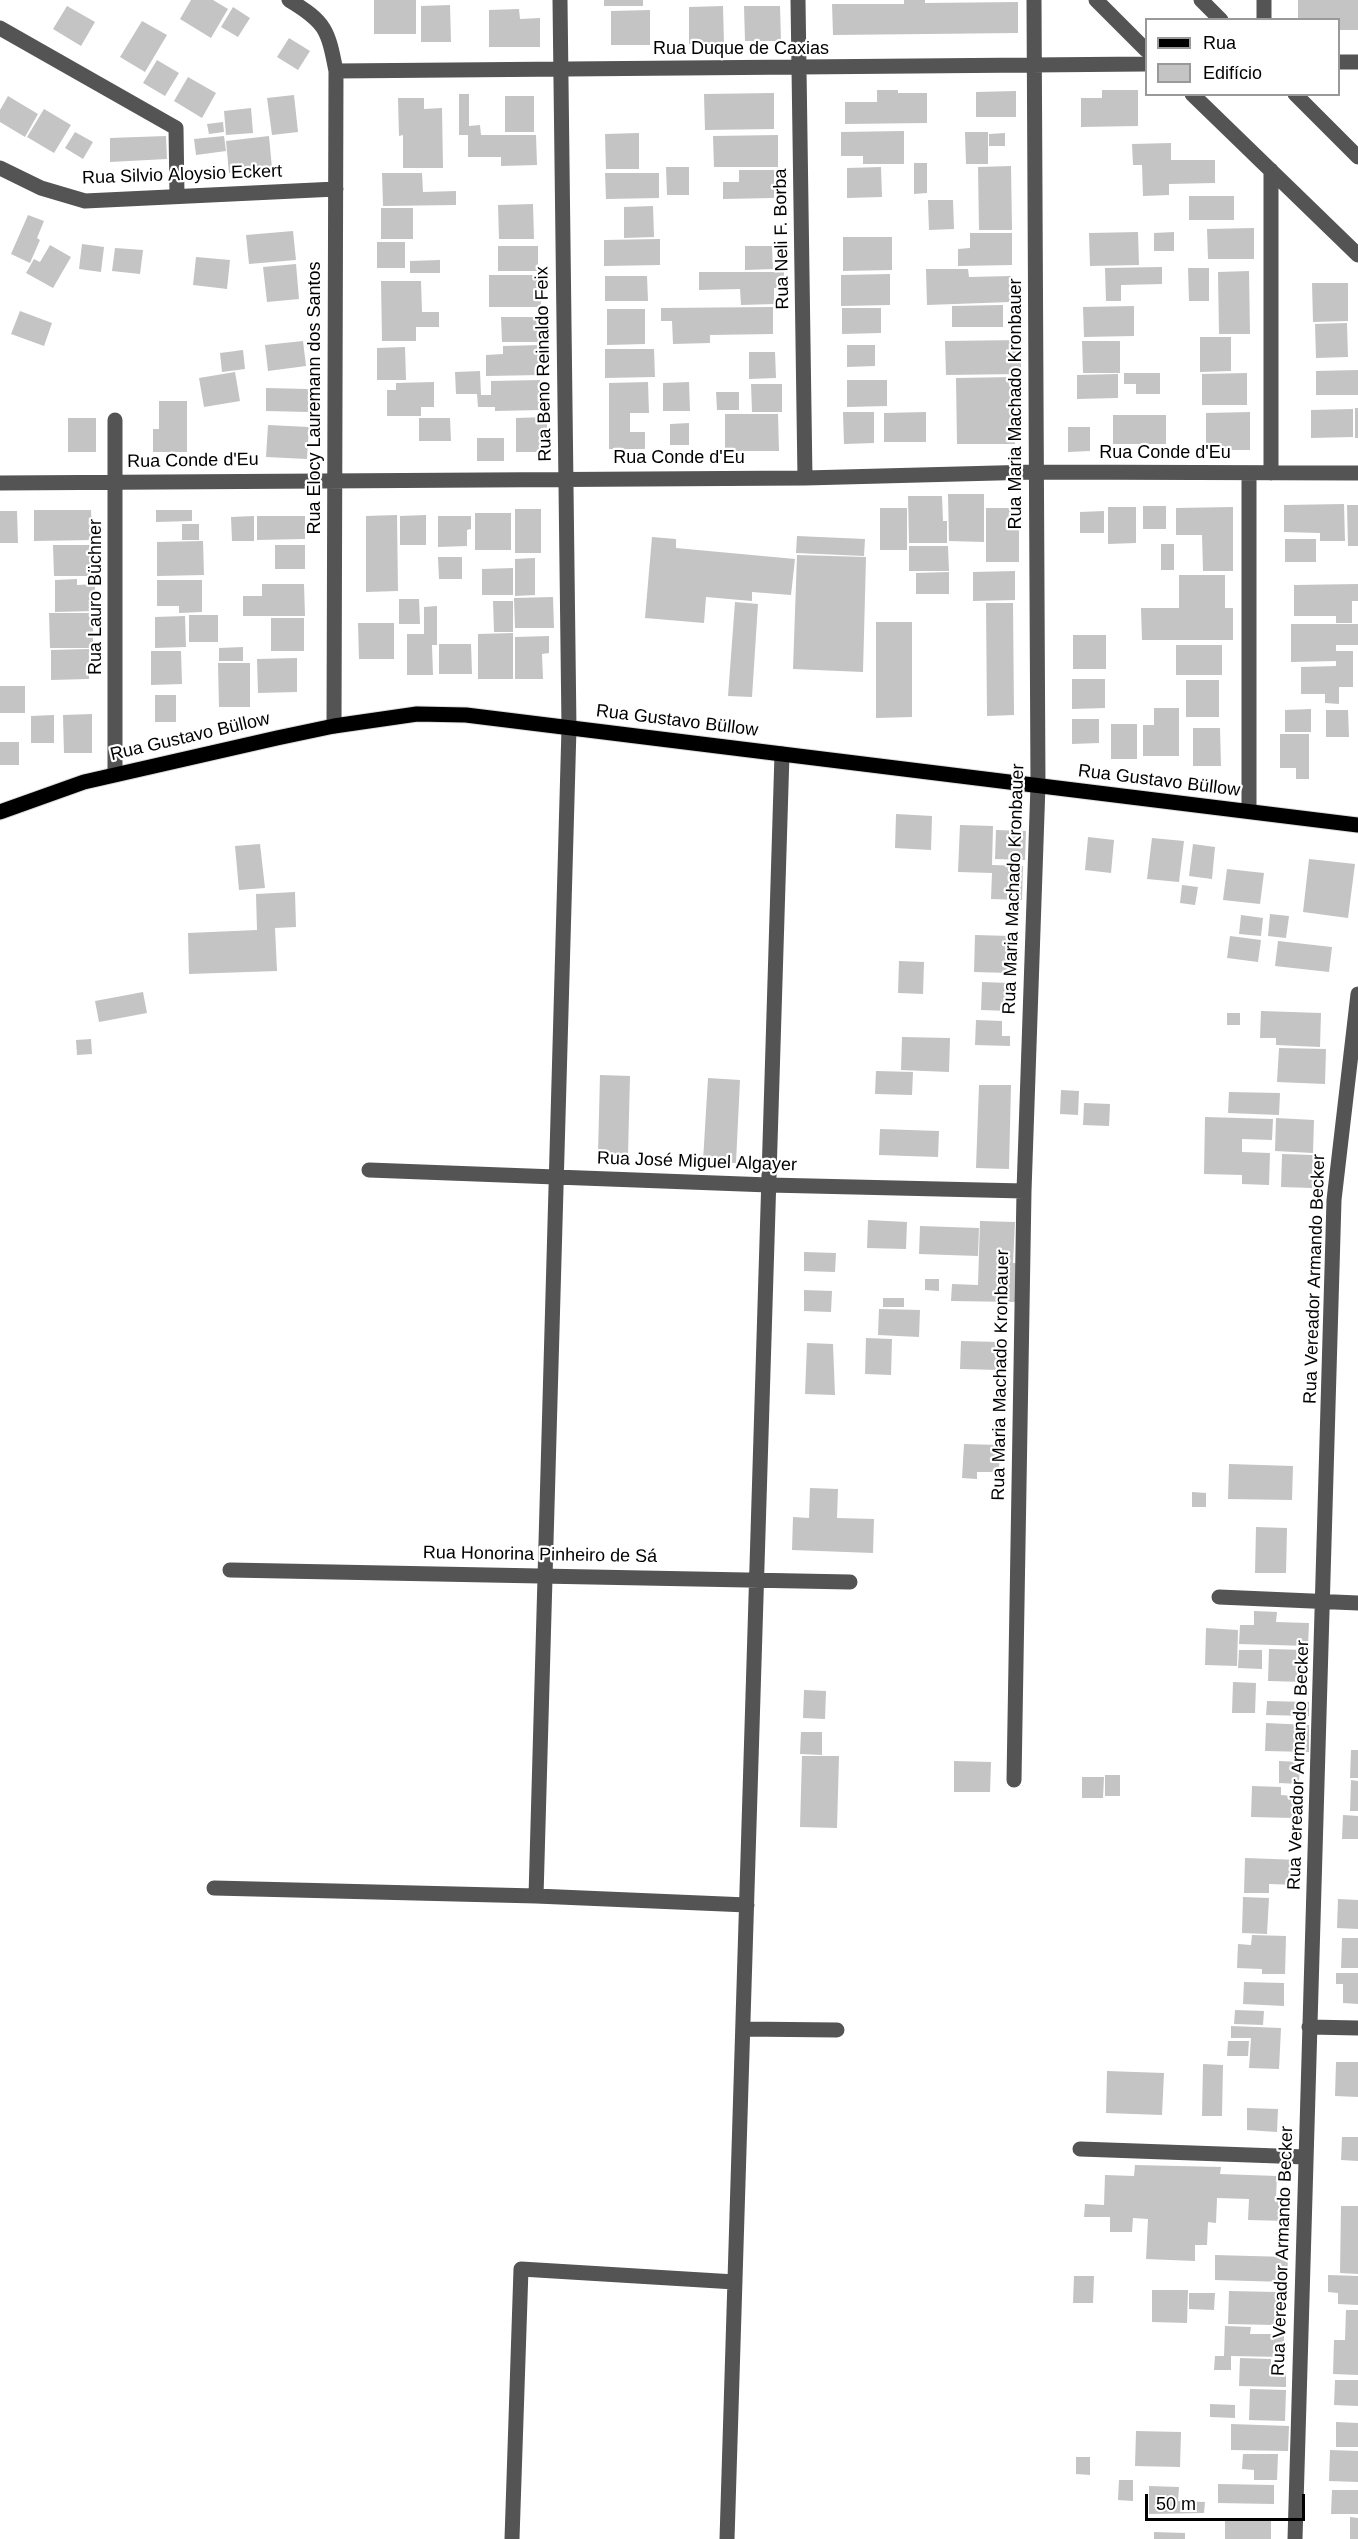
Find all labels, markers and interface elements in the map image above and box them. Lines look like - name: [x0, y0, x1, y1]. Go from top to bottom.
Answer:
- legend: [1145, 18, 1340, 96]
- text: Rua: [1203, 33, 1236, 53]
- street label: Rua Duque de Caxias: [653, 38, 829, 60]
- text: Edifício: [1203, 63, 1262, 83]
- street label: Rua Silvio Aloysio Eckert: [82, 161, 282, 189]
- street label: Rua Neli F. Borba: [770, 168, 794, 310]
- street label: Rua Elocy Lauremann dos Santos: [304, 261, 326, 535]
- street label: Rua Beno Reinaldo Feix: [531, 266, 557, 462]
- street label: Rua Maria Machado Kronbauer: [1005, 278, 1027, 530]
- street label: Rua Conde d'Eu: [1099, 442, 1231, 464]
- street label: Rua Conde d'Eu: [613, 447, 745, 469]
- street label: Rua Conde d'Eu: [127, 449, 259, 473]
- street label: Rua Lauro Büchner: [85, 519, 107, 675]
- street label: Rua Gustavo Büllow: [595, 700, 759, 742]
- street label: Rua Gustavo Büllow: [108, 708, 272, 766]
- street label: Rua Gustavo Büllow: [1077, 760, 1241, 802]
- street label: Rua Maria Machado Kronbauer: [999, 763, 1029, 1015]
- street label: Rua José Miguel Algayer: [597, 1148, 797, 1176]
- street label: Rua Vereador Armando Becker: [1300, 1154, 1330, 1404]
- street label: Rua Maria Machado Kronbauer: [988, 1249, 1014, 1501]
- street label: Rua Honorina Pinheiro de Sá: [423, 1542, 657, 1568]
- street label: Rua Vereador Armando Becker: [1284, 1640, 1314, 1890]
- street label: Rua Vereador Armando Becker: [1268, 2126, 1298, 2376]
- scale bar: [1148, 2482, 1308, 2520]
- text: 50 m: [1156, 2494, 1196, 2514]

